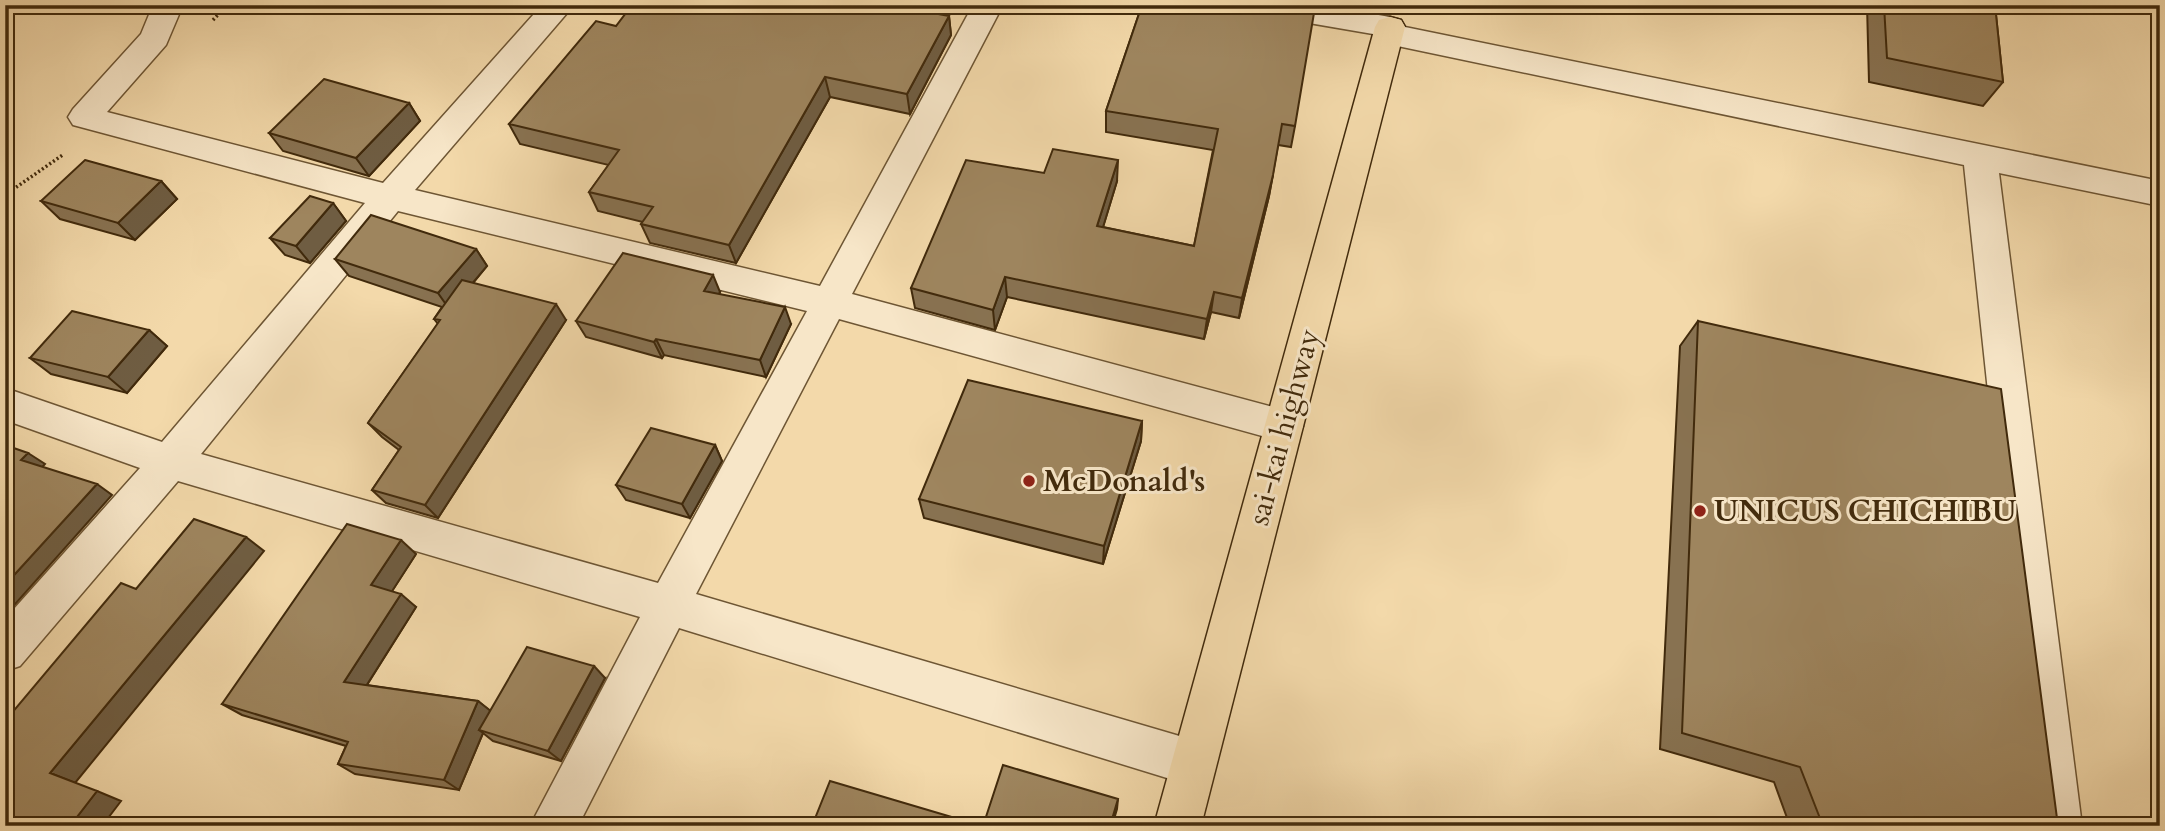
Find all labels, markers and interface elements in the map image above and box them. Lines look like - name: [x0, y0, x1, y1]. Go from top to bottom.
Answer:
- street label: sai-kai highway: [1238, 324, 1330, 530]
- place label: McDonald's: [1043, 461, 1205, 502]
- marker: McDonald's: [1021, 473, 1037, 489]
- place label: UNICUS CHICHIBU: [1714, 491, 2017, 532]
- marker: UNICUS CHICHIBU: [1692, 503, 1708, 519]

